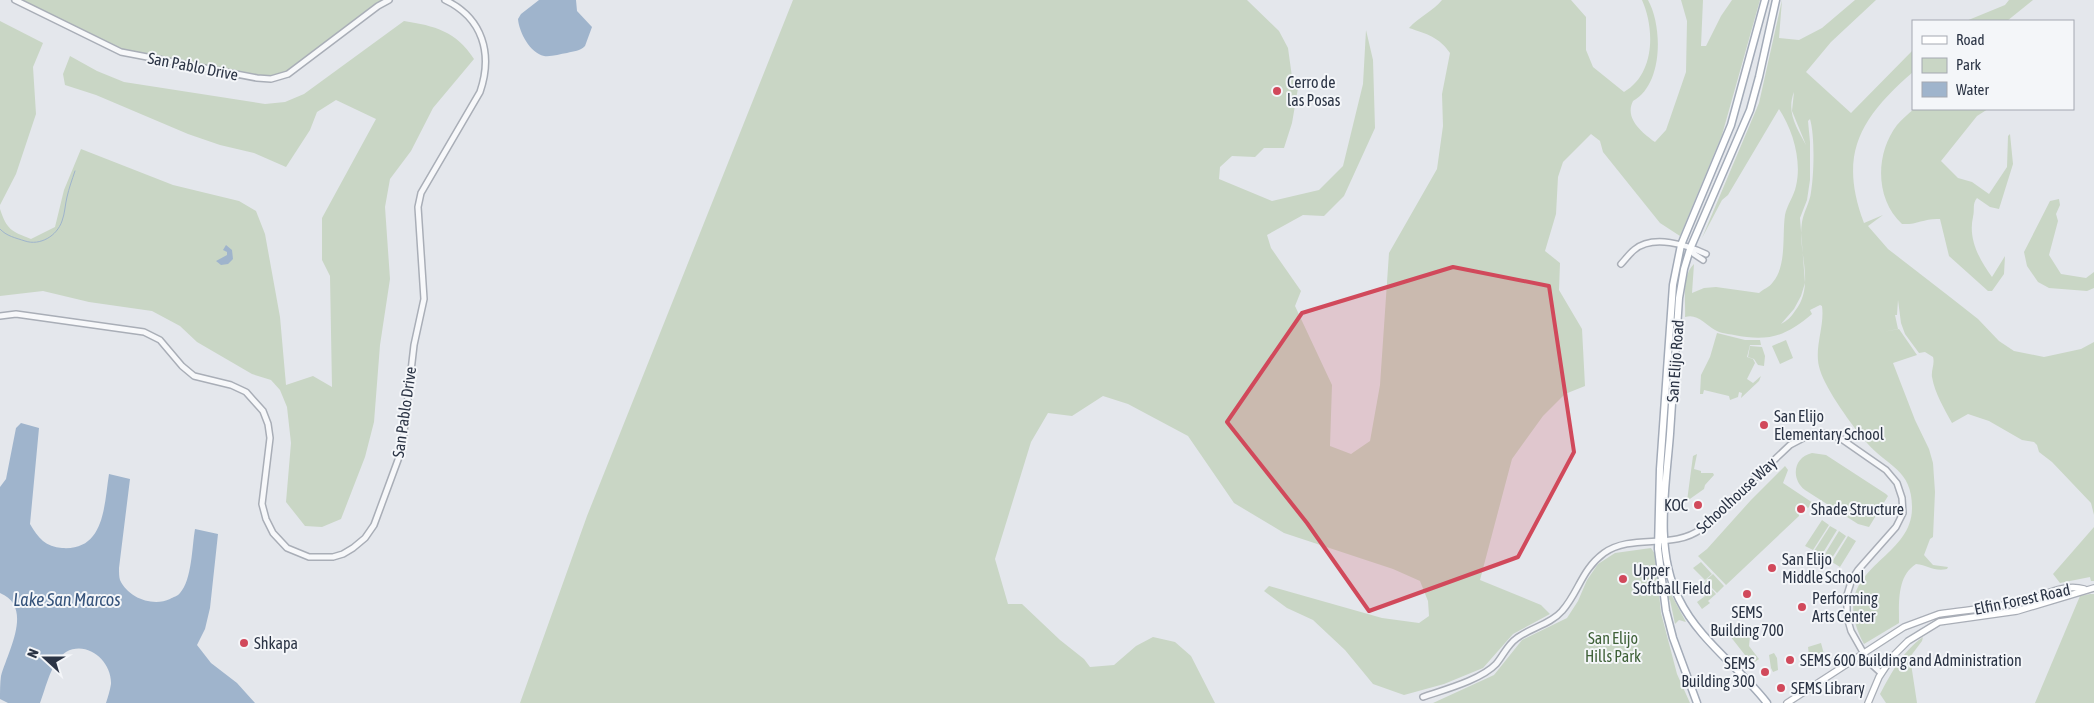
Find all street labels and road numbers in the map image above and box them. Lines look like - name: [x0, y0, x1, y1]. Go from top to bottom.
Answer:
- street label: San Pablo Drive: [146, 48, 240, 84]
- street label: San Elijo Road: [1663, 319, 1688, 403]
- street label: San Pablo Drive: [389, 365, 419, 459]
- street label: Schoolhouse Way: [1692, 453, 1781, 537]
- street label: Elfin Forest Road: [1972, 580, 2072, 618]

